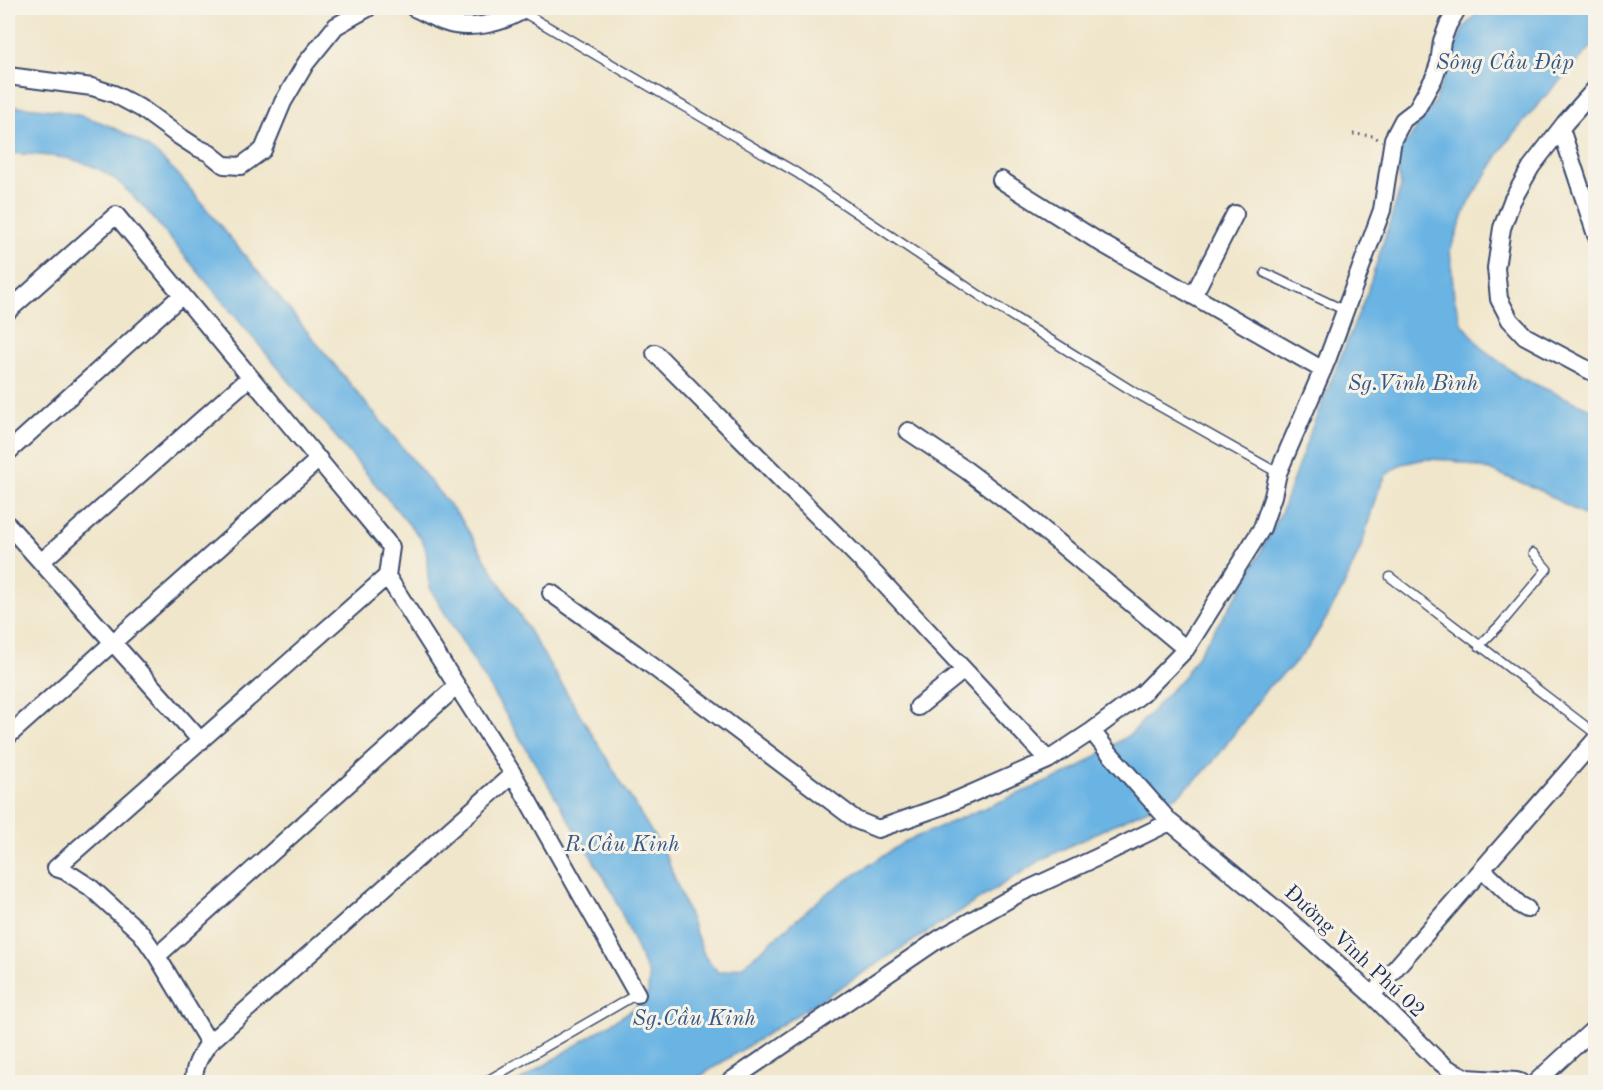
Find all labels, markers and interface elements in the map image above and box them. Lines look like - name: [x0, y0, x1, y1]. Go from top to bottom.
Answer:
- water label: Sông Cầu Đập: [1436, 51, 1574, 74]
- water label: Sg.Vĩnh Bình: [1348, 373, 1478, 395]
- water label: R.Cầu Kinh: [563, 833, 680, 856]
- street label: Đường Vĩnh Phú 02: [1280, 882, 1428, 1022]
- water label: Sg.Cầu Kinh: [632, 1007, 756, 1030]

